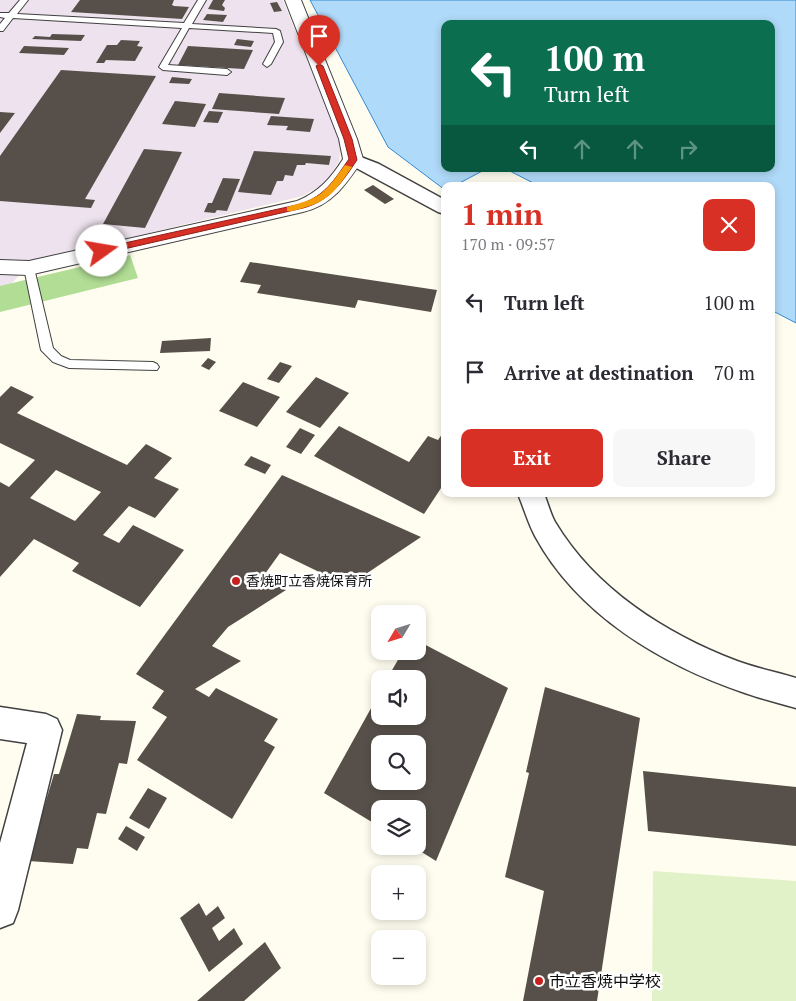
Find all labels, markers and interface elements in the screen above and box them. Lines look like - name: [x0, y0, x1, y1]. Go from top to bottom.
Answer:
- pin: [298, 15, 340, 66]
- icon: arrive: [305, 22, 333, 50]
- text: 100 m: [544, 35, 645, 81]
- icon: left: [461, 40, 526, 105]
- text: Turn left: [544, 79, 630, 108]
- icon: left: [515, 135, 543, 163]
- icon: ahead: [568, 135, 596, 163]
- icon: ahead: [621, 135, 649, 163]
- icon: right: [674, 135, 702, 163]
- text: 1 min: [461, 194, 543, 234]
- button: close: [703, 199, 755, 251]
- position arrow: [75, 224, 127, 276]
- text: 170 m · 09:57: [461, 233, 555, 255]
- icon: left: [461, 288, 489, 316]
- text: Turn left: [504, 290, 585, 315]
- text: 100 m: [704, 290, 755, 315]
- icon: arrive: [461, 358, 489, 386]
- text: Arrive at destination: [504, 360, 693, 385]
- text: 70 m: [714, 360, 755, 385]
- button: Exit: [461, 429, 603, 487]
- button: Share: [613, 429, 755, 487]
- place label: 香焼町立香焼保育所: [246, 571, 372, 590]
- marker: 香焼町立香焼保育所: [230, 575, 242, 587]
- north arrow: [371, 605, 426, 660]
- map controls: [371, 605, 426, 985]
- button: sound: [371, 670, 426, 725]
- button: search: [371, 735, 426, 790]
- button: layers: [371, 800, 426, 855]
- button: +: [371, 865, 426, 920]
- button: −: [371, 930, 426, 985]
- place label: 市立香焼中学校: [549, 970, 661, 992]
- marker: 市立香焼中学校: [533, 975, 545, 987]

